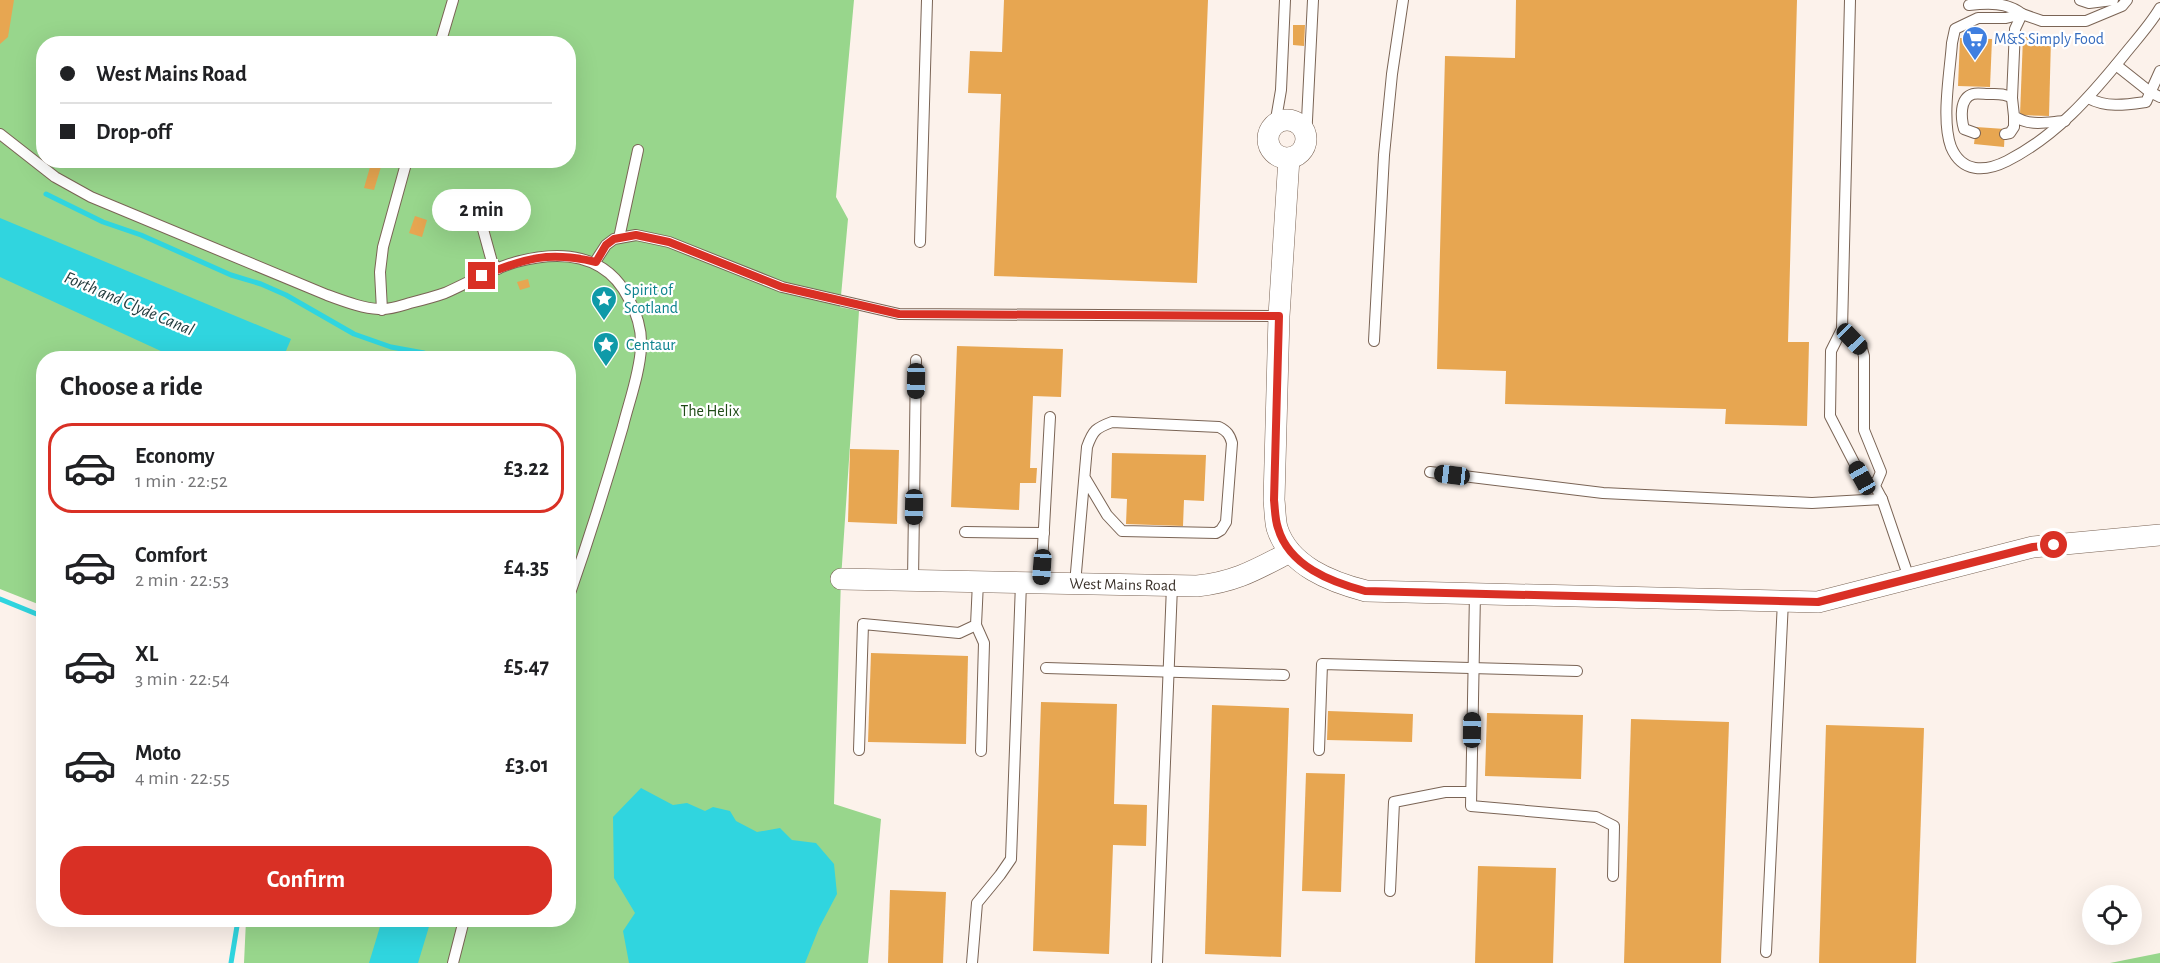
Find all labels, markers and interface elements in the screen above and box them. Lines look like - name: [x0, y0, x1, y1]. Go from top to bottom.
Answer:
- supermarket icon: M&S Simply Food: [1960, 24, 1990, 62]
- place label: M&S Simply Food: [1994, 31, 2104, 48]
- text: West Mains Road: [96, 63, 247, 85]
- text: Drop-off: [96, 121, 172, 143]
- callout: 2 min: [432, 189, 532, 231]
- text: 2 min: [459, 200, 504, 220]
- route end: [468, 262, 495, 289]
- water label: Forth and Clyde Canal: [61, 269, 197, 339]
- place label: Spirit of Scotland: [624, 282, 678, 316]
- place icon: Spirit of Scotland: [589, 284, 619, 322]
- car: [1833, 320, 1871, 358]
- place icon: Centaur: [591, 330, 621, 368]
- place label: Centaur: [626, 337, 676, 353]
- car: [907, 363, 925, 399]
- text: Choose a ride: [60, 373, 203, 400]
- park label: The Helix: [681, 403, 739, 419]
- icon: car: [63, 441, 117, 495]
- text: Economy: [135, 445, 215, 467]
- text: £3.22: [504, 457, 549, 479]
- car: [1845, 458, 1879, 498]
- car: [1433, 464, 1471, 486]
- text: 1 min · 22:52: [135, 471, 228, 491]
- car: [905, 489, 923, 525]
- route start: [2040, 531, 2067, 558]
- icon: car: [63, 540, 117, 594]
- text: Comfort: [135, 544, 207, 566]
- car: [1032, 548, 1052, 586]
- text: £4.35: [504, 556, 549, 578]
- text: 2 min · 22:53: [135, 570, 229, 590]
- street label: West Mains Road: [1069, 575, 1177, 594]
- icon: car: [63, 639, 117, 693]
- text: XL: [135, 643, 158, 665]
- text: £5.47: [504, 655, 549, 677]
- text: 3 min · 22:54: [135, 669, 230, 689]
- car: [1463, 712, 1481, 748]
- icon: car: [63, 738, 117, 792]
- text: Moto: [135, 742, 181, 764]
- text: £3.01: [505, 754, 549, 776]
- text: 4 min · 22:55: [135, 768, 230, 788]
- button: Confirm: [60, 846, 552, 915]
- map controls: [2082, 885, 2142, 945]
- button: locate: [2082, 885, 2142, 945]

